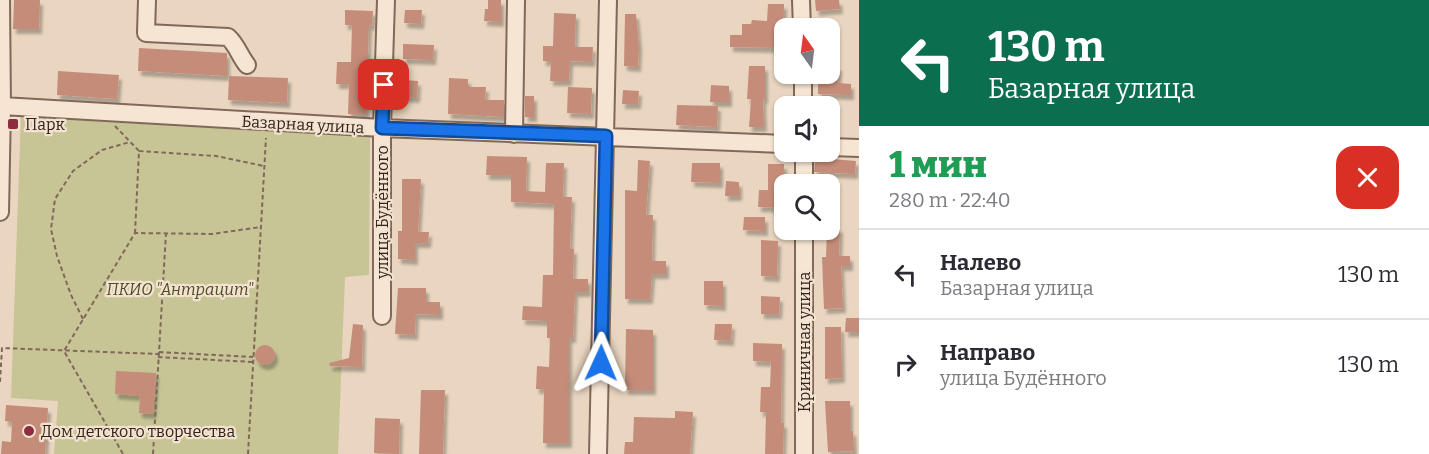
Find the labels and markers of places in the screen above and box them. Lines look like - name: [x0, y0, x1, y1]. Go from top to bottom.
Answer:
- pin: [358, 59, 409, 110]
- place label: Парк: [25, 115, 66, 134]
- marker: Парк: [6, 117, 20, 131]
- place label: Дом детского творчества: [41, 422, 235, 441]
- marker: Дом детского творчества: [22, 424, 36, 438]

